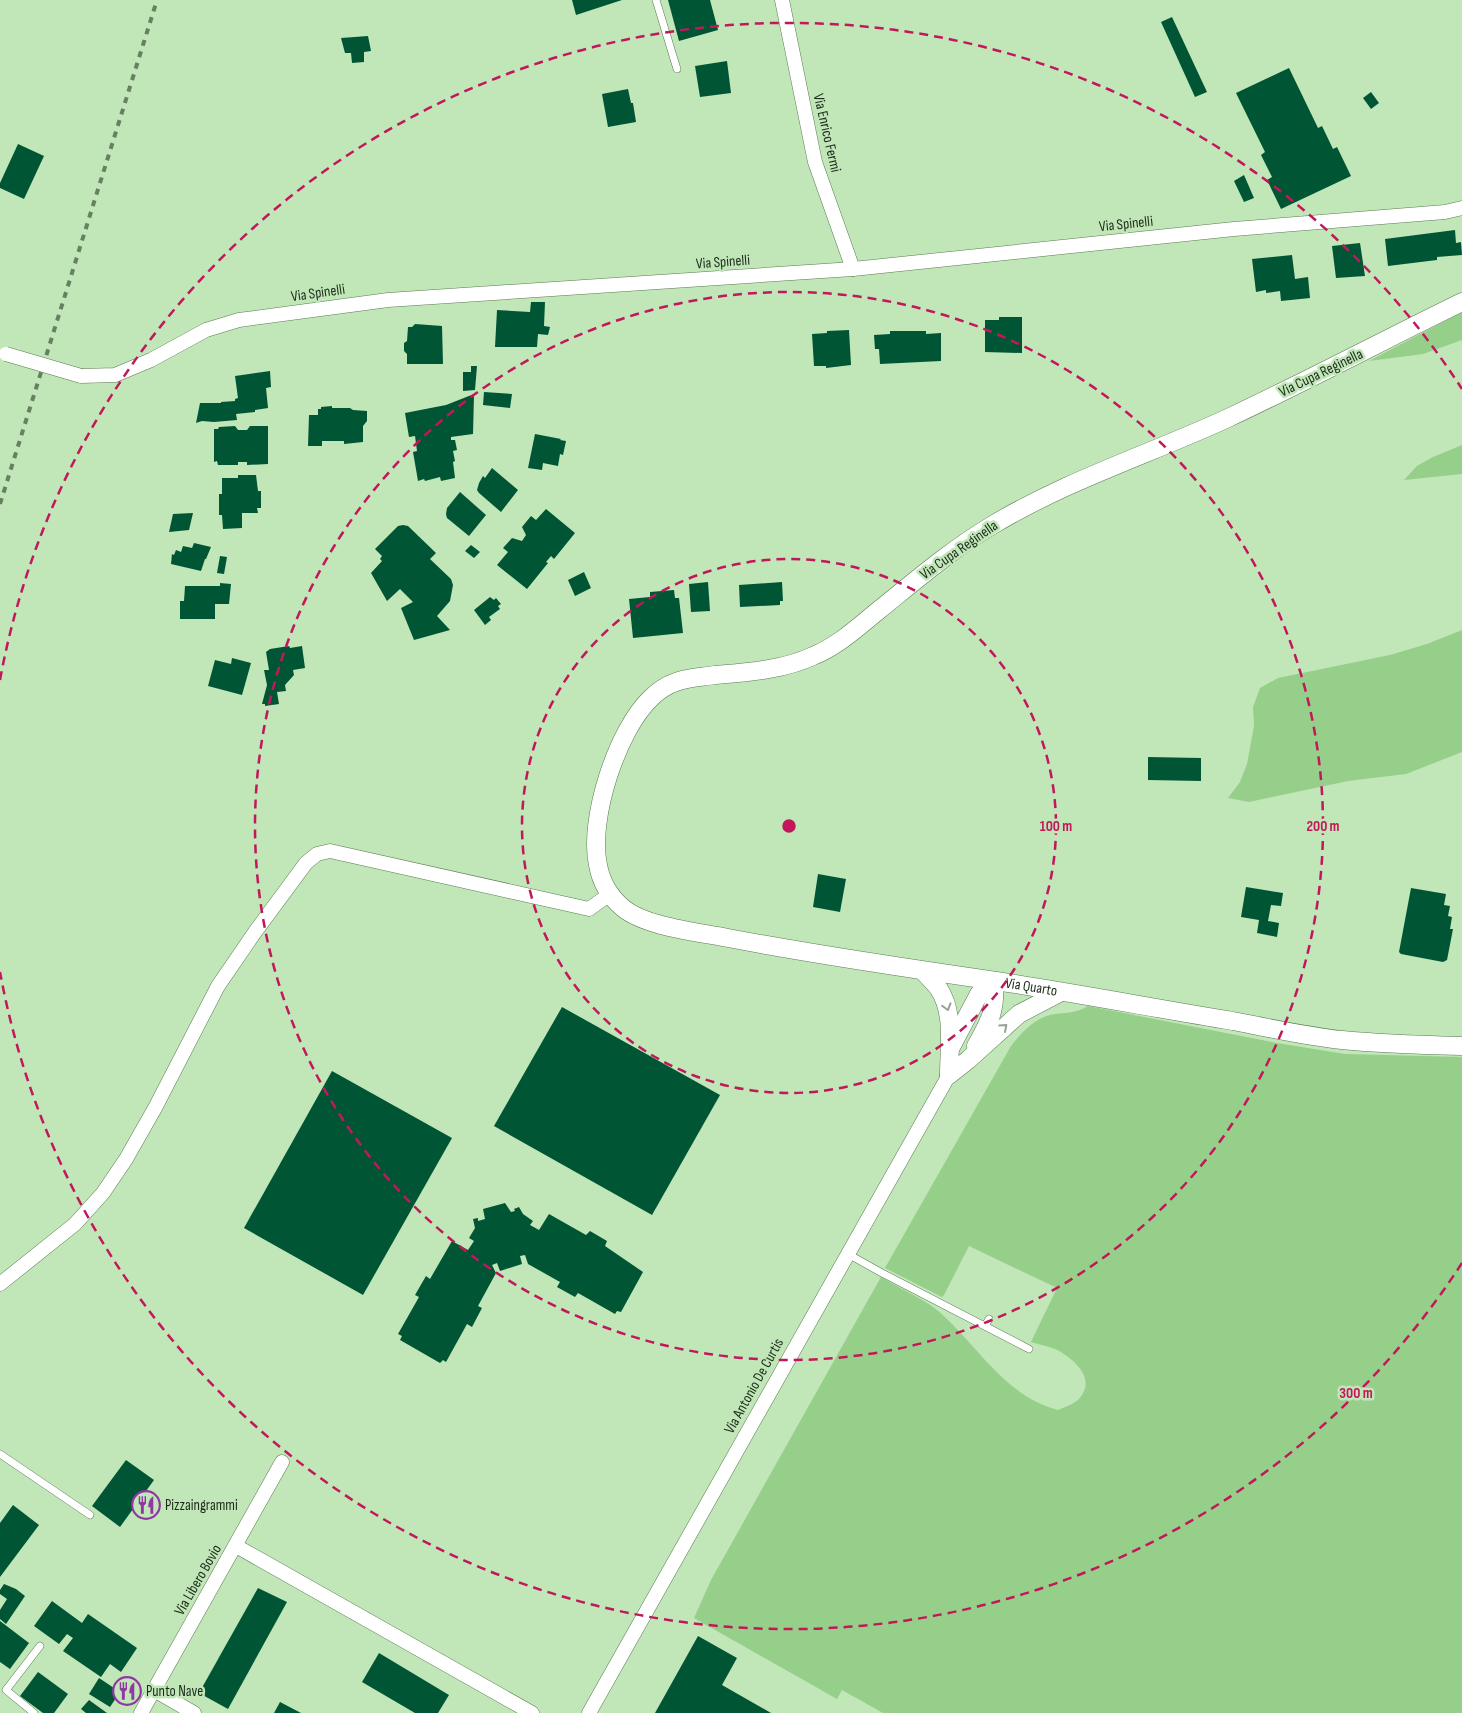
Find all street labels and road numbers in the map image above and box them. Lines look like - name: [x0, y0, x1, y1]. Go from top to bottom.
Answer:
- street label: Via Enrico Fermi: [809, 92, 845, 174]
- street label: Via Spinelli: [1098, 212, 1154, 236]
- street label: Via Spinelli: [695, 251, 751, 273]
- street label: Via Spinelli: [290, 280, 346, 306]
- street label: Via Cupa Reginella: [1276, 344, 1366, 401]
- street label: Via Cupa Reginella: [916, 516, 1002, 584]
- street label: Via Quarto: [1004, 973, 1059, 1000]
- street label: Via Antonio De Curtis: [720, 1335, 788, 1437]
- street label: Via Libero Bovio: [170, 1541, 226, 1619]

